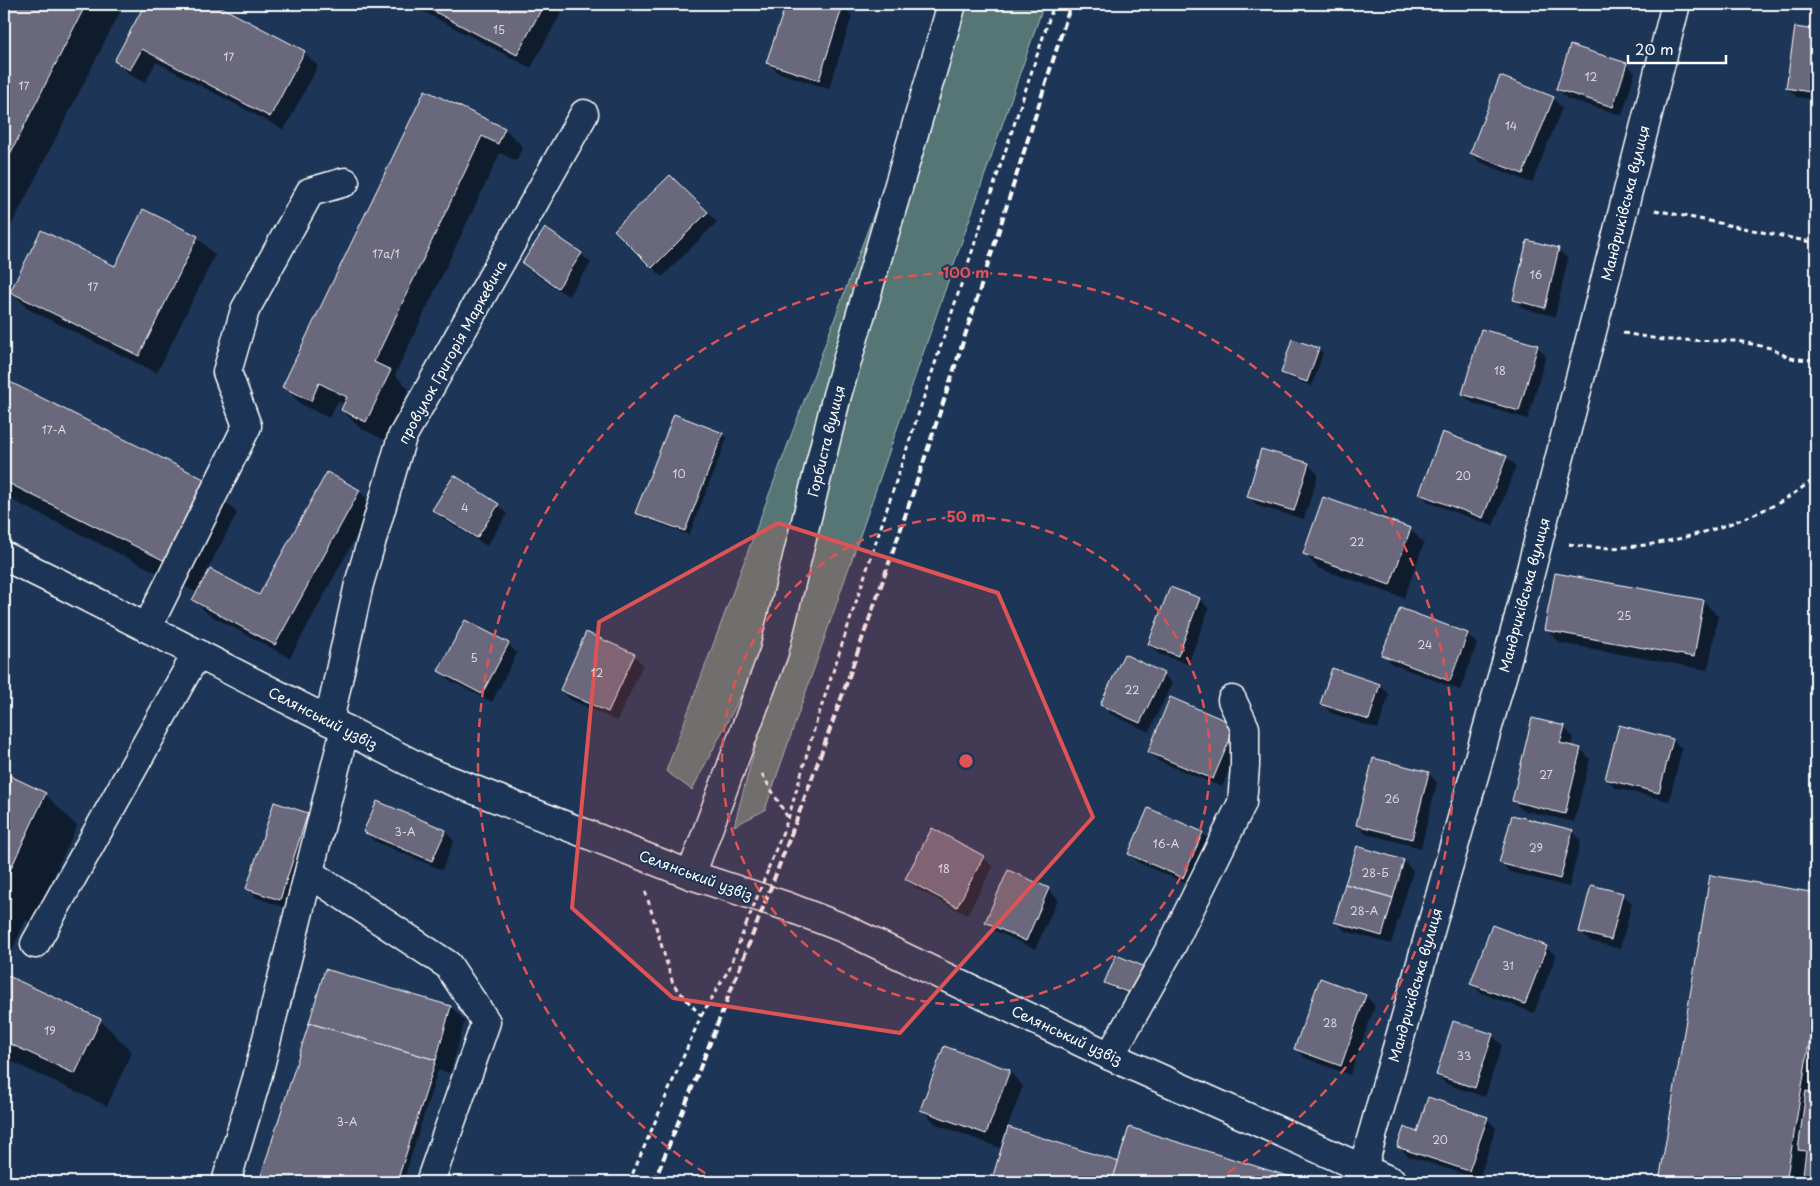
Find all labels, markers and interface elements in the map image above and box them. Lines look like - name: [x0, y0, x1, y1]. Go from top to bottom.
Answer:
- house number: 15: [493, 21, 505, 38]
- scale bar: [1628, 32, 1725, 64]
- text: 20 m: [1635, 37, 1674, 60]
- house number: 17: [224, 48, 235, 65]
- house number: 12: [1585, 68, 1598, 85]
- house number: 17: [19, 77, 30, 94]
- house number: 14: [1505, 117, 1517, 134]
- street label: Мандриківська вулиця: [1596, 123, 1654, 283]
- house number: 17а/1: [372, 245, 400, 262]
- street label: провулок Григорія Маркевича: [393, 256, 512, 448]
- text: 100 m: [943, 260, 989, 283]
- house number: 16: [1530, 266, 1543, 283]
- house number: 17: [88, 278, 99, 295]
- house number: 18: [1494, 362, 1506, 379]
- street label: Горбиста вулиця: [802, 383, 850, 499]
- house number: 17-А: [42, 421, 67, 438]
- house number: 10: [673, 465, 685, 482]
- house number: 20: [1455, 467, 1471, 484]
- house number: 4: [461, 499, 469, 516]
- text: 50 m: [947, 504, 985, 527]
- street label: Мандриківська вулиця: [1493, 515, 1555, 675]
- house number: 22: [1350, 533, 1364, 550]
- house number: 25: [1617, 607, 1631, 624]
- house number: 24: [1418, 636, 1432, 653]
- house number: 5: [470, 649, 478, 666]
- house number: 12: [591, 664, 604, 681]
- street label: Селянський узвіз: [265, 681, 381, 755]
- house number: 22: [1125, 681, 1139, 698]
- centre of rings: [957, 752, 975, 770]
- house number: 27: [1539, 766, 1553, 783]
- house number: 26: [1384, 790, 1400, 807]
- house number: 3-А: [395, 823, 416, 840]
- house number: 16-А: [1153, 835, 1180, 852]
- house number: 29: [1529, 839, 1543, 856]
- street label: Селянський узвіз: [636, 845, 756, 905]
- house number: 18: [938, 860, 950, 877]
- house number: 28-Б: [1361, 864, 1389, 881]
- house number: 28-А: [1350, 902, 1379, 919]
- street label: Мандриківська вулиця: [1383, 905, 1447, 1065]
- house number: 31: [1502, 957, 1514, 974]
- street label: Селянський узвіз: [1008, 1000, 1126, 1070]
- house number: 28: [1323, 1014, 1337, 1031]
- house number: 19: [44, 1022, 56, 1039]
- house number: 33: [1457, 1047, 1471, 1064]
- house number: 3-А: [337, 1113, 358, 1130]
- house number: 20: [1432, 1131, 1448, 1148]

